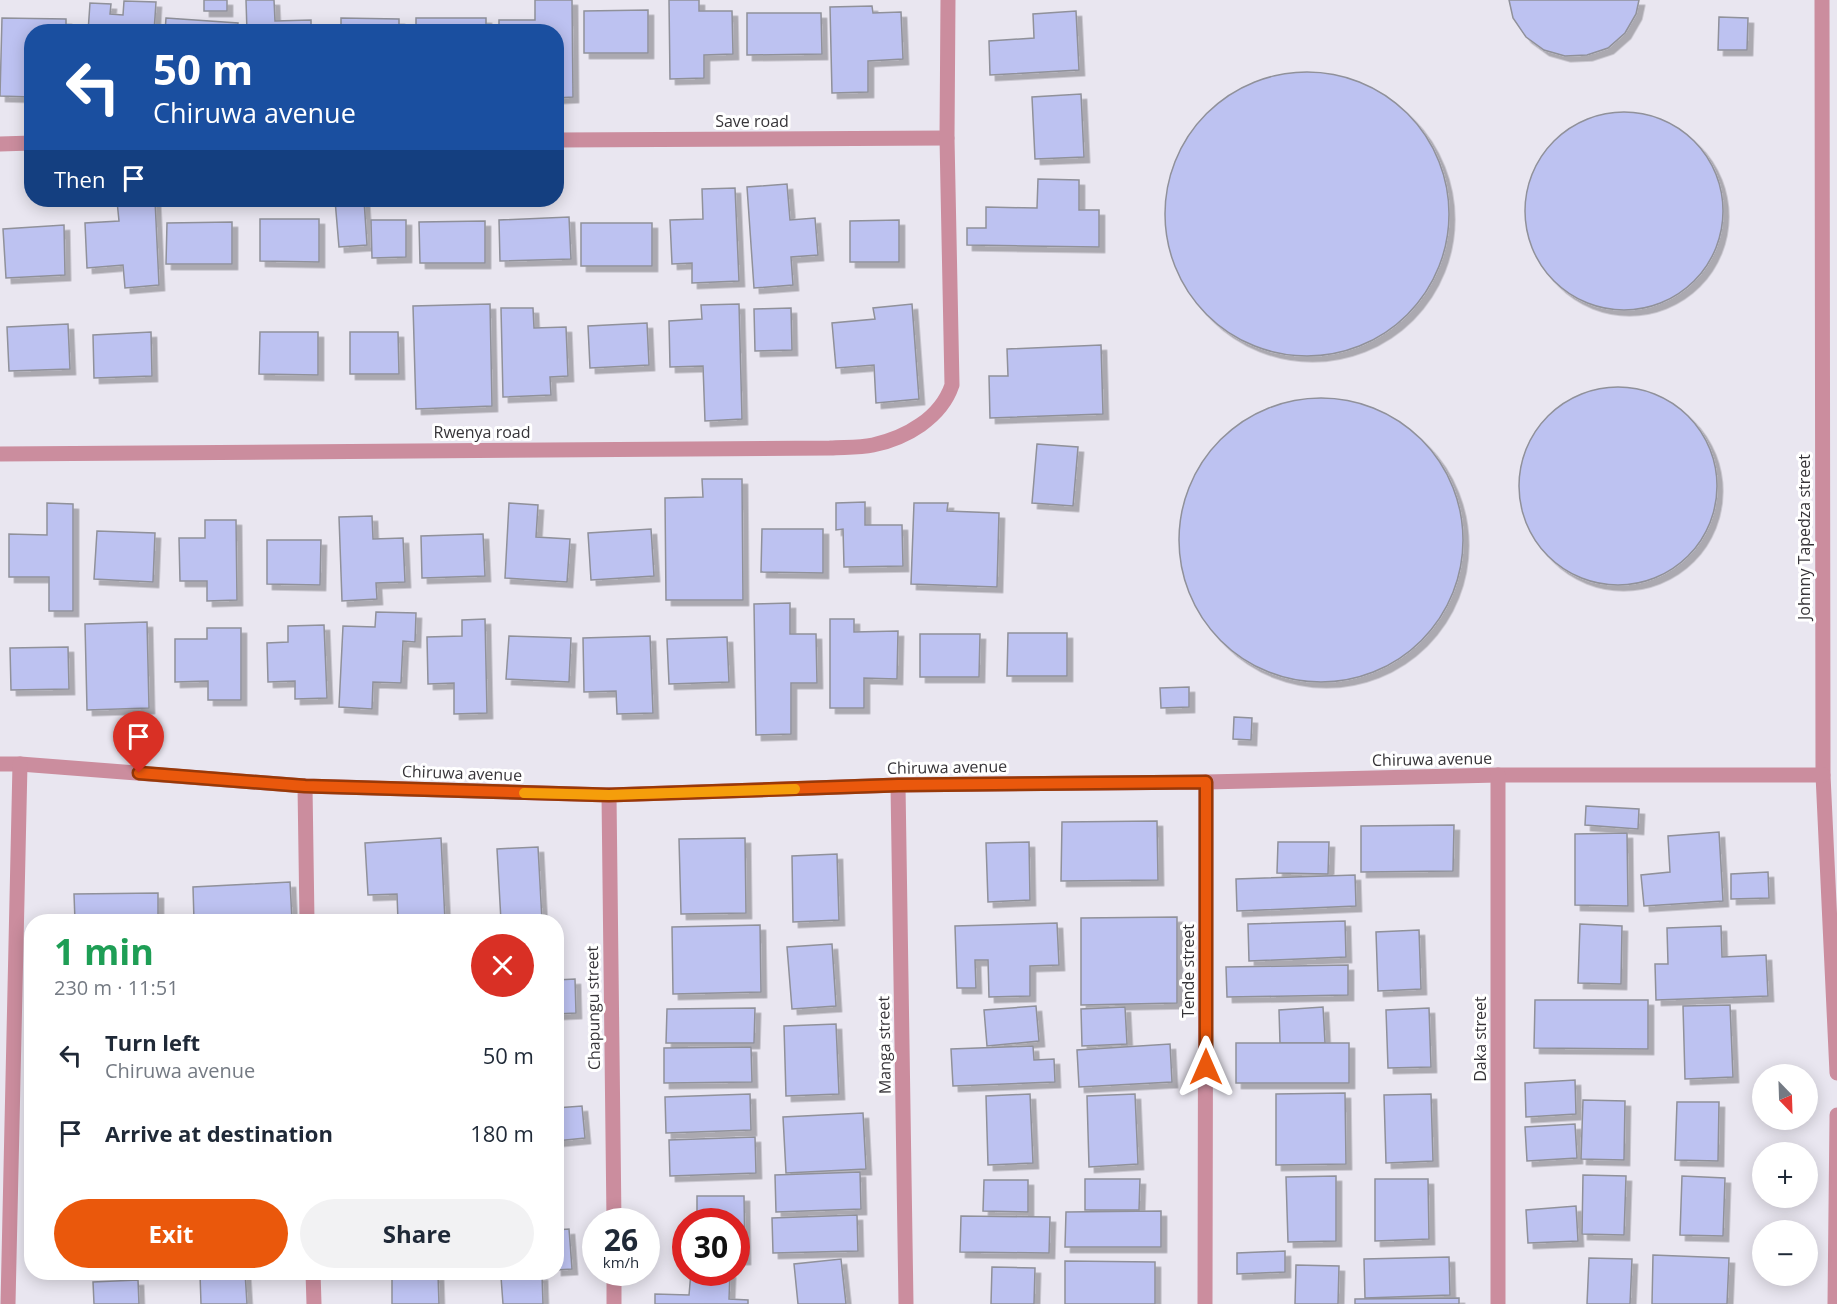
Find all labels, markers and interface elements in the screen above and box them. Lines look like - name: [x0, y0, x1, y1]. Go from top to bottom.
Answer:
- text: 50 m: [153, 40, 253, 97]
- icon: left: [54, 48, 132, 126]
- text: Chiruwa avenue: [153, 94, 356, 131]
- street label: Save road: [715, 110, 789, 132]
- icon: arrive: [117, 162, 150, 195]
- text: Then: [54, 164, 105, 194]
- street label: Rwenya road: [434, 421, 530, 443]
- street label: Johnny Tapedza street: [1793, 454, 1815, 622]
- pin: [113, 711, 164, 773]
- icon: arrive: [122, 720, 155, 753]
- street label: Chiruwa avenue: [1372, 747, 1492, 771]
- street label: Chiruwa avenue: [887, 755, 1007, 779]
- street label: Chiruwa avenue: [402, 760, 522, 786]
- street label: Tende street: [1177, 924, 1199, 1018]
- text: 1 min: [54, 927, 154, 976]
- button: close: [471, 934, 534, 997]
- street label: Chapungu street: [581, 945, 605, 1070]
- text: 230 m · 11:51: [54, 974, 179, 1001]
- street label: Manga street: [872, 995, 896, 1094]
- street label: Daka street: [1469, 996, 1491, 1082]
- text: Turn left: [105, 1027, 200, 1057]
- position arrow: [1174, 1035, 1238, 1099]
- icon: left: [54, 1039, 87, 1072]
- text: 50 m: [483, 1040, 534, 1070]
- text: Chiruwa avenue: [105, 1057, 255, 1084]
- north arrow: [1752, 1064, 1818, 1130]
- map controls: [1752, 1064, 1818, 1286]
- icon: arrive: [54, 1117, 87, 1150]
- text: Arrive at destination: [105, 1118, 333, 1148]
- text: 180 m: [470, 1118, 534, 1148]
- button: +: [1752, 1142, 1818, 1208]
- button: Exit: [54, 1199, 288, 1268]
- button: Share: [300, 1199, 534, 1268]
- speed limit sign: 30: [672, 1208, 750, 1286]
- text: 26: [604, 1219, 638, 1260]
- button: −: [1752, 1220, 1818, 1286]
- text: km/h: [603, 1252, 639, 1272]

